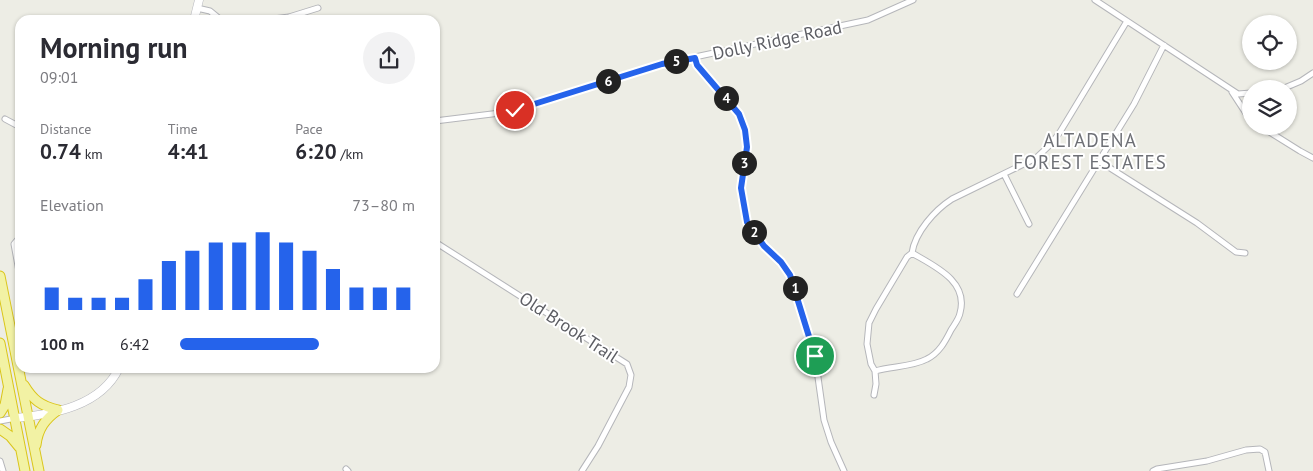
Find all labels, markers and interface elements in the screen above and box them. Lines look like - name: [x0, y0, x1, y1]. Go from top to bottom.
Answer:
- street label: Dolly Ridge Road: [710, 15, 844, 65]
- map controls: [1242, 15, 1297, 135]
- button: locate: [1242, 15, 1297, 70]
- text: Morning run: [40, 29, 188, 66]
- button: share: [363, 32, 415, 84]
- pin: 5: [664, 48, 688, 74]
- text: 5: [673, 52, 680, 70]
- text: 09:01: [40, 67, 78, 87]
- pin: 6: [596, 68, 620, 94]
- text: 6: [605, 72, 612, 90]
- button: layers: [1242, 80, 1297, 135]
- pin: 4: [714, 86, 738, 110]
- pin: [494, 89, 536, 131]
- text: 4: [723, 89, 730, 107]
- icon: check: [501, 96, 529, 124]
- text: Distance: [40, 120, 91, 138]
- text: Time: [168, 120, 198, 138]
- text: Pace: [295, 120, 323, 138]
- district label: ALTADENA FOREST ESTATES: [1013, 128, 1167, 174]
- text: 0.74: [40, 138, 81, 165]
- text: 4:41: [168, 138, 209, 165]
- text: 6:20: [295, 138, 337, 165]
- text: km: [81, 145, 103, 163]
- text: /km: [337, 145, 363, 163]
- pin: 3: [732, 150, 756, 176]
- text: 3: [741, 154, 748, 172]
- text: Elevation: [40, 195, 104, 215]
- text: 73–80 m: [352, 195, 415, 215]
- pin: 2: [742, 220, 766, 244]
- text: 2: [751, 223, 758, 241]
- pin: 1: [782, 276, 808, 300]
- text: 1: [792, 279, 799, 297]
- street label: Old Brook Trail: [515, 286, 623, 368]
- text: 100 m: [40, 334, 84, 354]
- text: 6:42: [120, 334, 150, 354]
- pin: [794, 335, 836, 377]
- icon: arrive: [801, 342, 829, 370]

